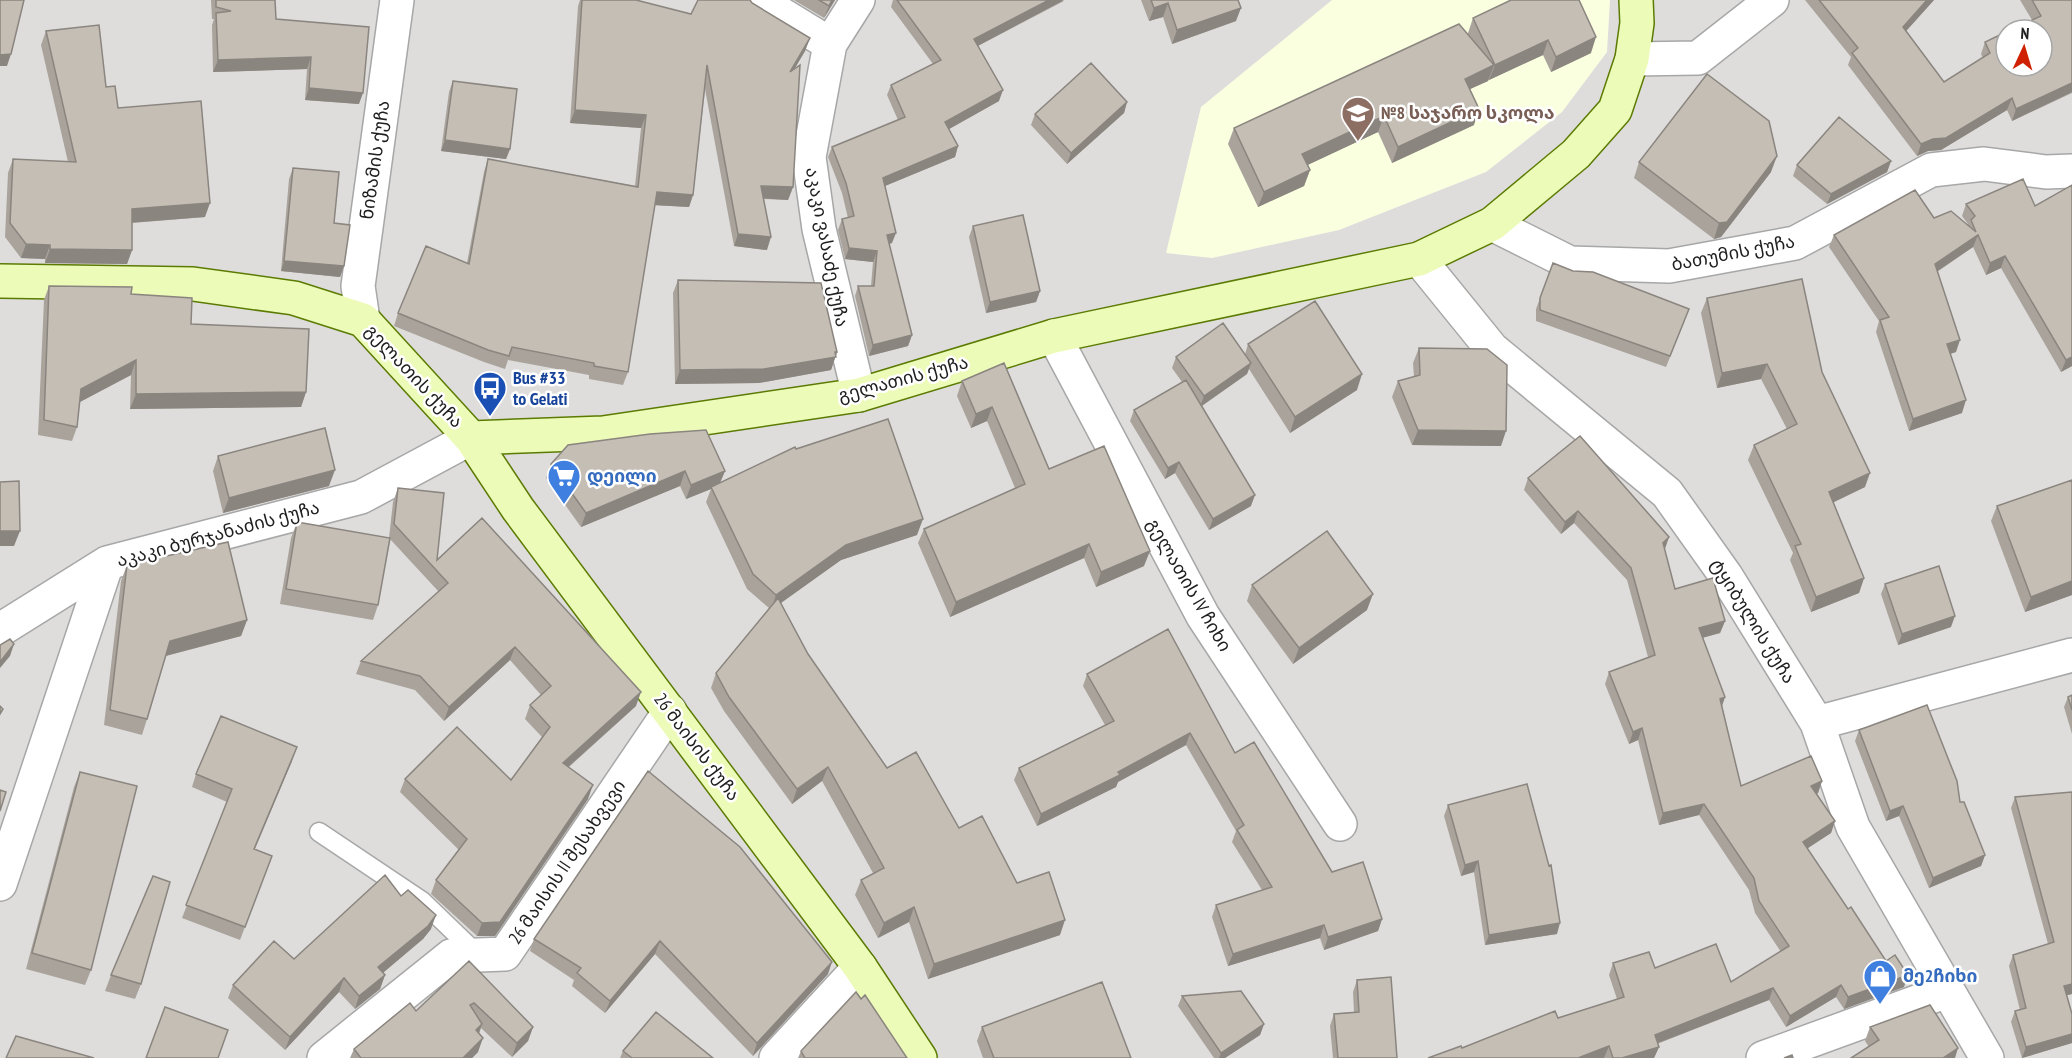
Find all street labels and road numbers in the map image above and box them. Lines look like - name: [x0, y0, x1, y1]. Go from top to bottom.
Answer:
- street label: ნიზამის ქუჩა: [355, 99, 394, 221]
- street label: აკაკი ვასაძე ქუჩა: [801, 165, 854, 329]
- street label: ბათუმის ქუჩა: [1669, 229, 1797, 276]
- street label: გელათის ქუჩა: [360, 319, 468, 432]
- street label: გელათის ქუჩა: [835, 350, 971, 407]
- street label: აკაკი ბურჯანაძის ქუჩა: [114, 495, 322, 572]
- street label: გელათის IV ჩიხი: [1142, 514, 1237, 655]
- street label: ტყიბულის ქუჩა: [1706, 554, 1801, 688]
- street label: 26 მაისის ქუჩა: [649, 688, 745, 805]
- street label: 26 მაისის II შესახვევი: [503, 775, 630, 948]

